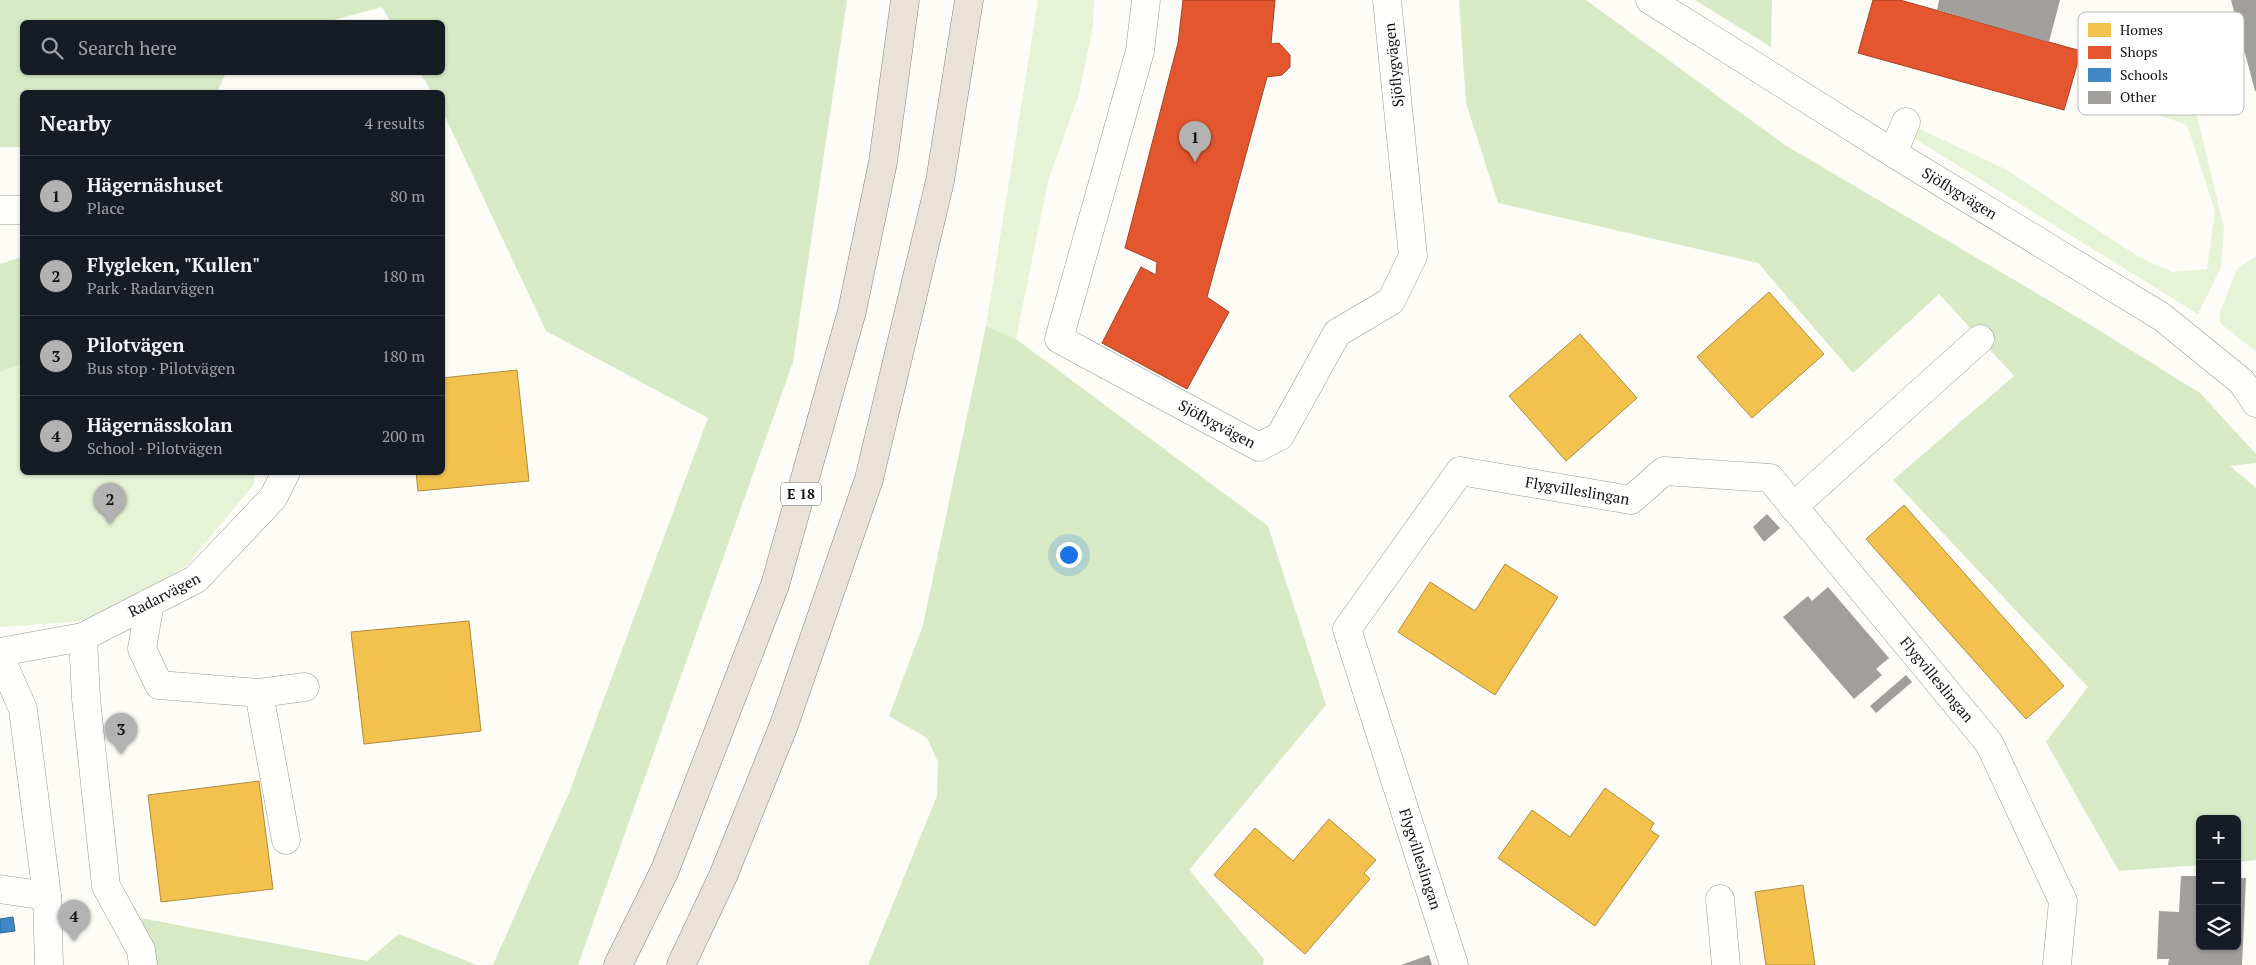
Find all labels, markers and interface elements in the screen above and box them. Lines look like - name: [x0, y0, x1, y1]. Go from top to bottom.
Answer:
- legend: [2078, 12, 2244, 115]
- search box: [20, 20, 445, 75]
- text: Homes: [2120, 20, 2163, 39]
- street label: Sjöflygvägen: [1379, 22, 1407, 108]
- icon: search: [38, 34, 66, 62]
- text: Search here: [78, 35, 177, 60]
- text: Shops: [2120, 42, 2157, 61]
- text: Schools: [2120, 65, 2168, 84]
- text: Other: [2120, 87, 2157, 106]
- text: Nearby: [40, 109, 111, 137]
- text: 4 results: [365, 112, 425, 134]
- pin: 1: [1179, 121, 1211, 162]
- street label: Sjöflygvägen: [1919, 162, 2001, 223]
- text: Hägernäshuset: [87, 172, 223, 197]
- text: 1: [51, 185, 61, 207]
- text: 80 m: [390, 185, 425, 207]
- text: Place: [87, 197, 125, 219]
- text: Flygleken, "Kullen": [87, 252, 260, 277]
- text: 2: [51, 265, 61, 287]
- text: 180 m: [382, 265, 425, 287]
- text: Park · Radarvägen: [87, 277, 214, 299]
- text: Pilotvägen: [87, 332, 184, 357]
- text: 3: [51, 345, 61, 367]
- text: 180 m: [382, 345, 425, 367]
- text: Bus stop · Pilotvägen: [87, 357, 235, 379]
- street label: Sjöflygvägen: [1175, 394, 1259, 452]
- text: Hägernässkolan: [87, 412, 233, 437]
- text: 4: [51, 425, 61, 447]
- text: 200 m: [382, 425, 425, 447]
- text: School · Pilotvägen: [87, 437, 222, 459]
- street label: Flygvilleslingan: [1524, 471, 1631, 509]
- road number: E 18: [781, 482, 821, 506]
- pin: 2: [94, 483, 126, 524]
- your location: [1056, 542, 1082, 568]
- street label: Radarvägen: [125, 567, 204, 621]
- street label: Flygvilleslingan: [1896, 632, 1979, 726]
- pin: 3: [105, 713, 137, 754]
- street label: Flygvilleslingan: [1395, 805, 1447, 912]
- map controls: [2196, 815, 2241, 950]
- button: +: [2196, 815, 2241, 860]
- button: −: [2196, 860, 2241, 905]
- pin: 4: [58, 900, 90, 941]
- button: layers: [2196, 905, 2241, 950]

